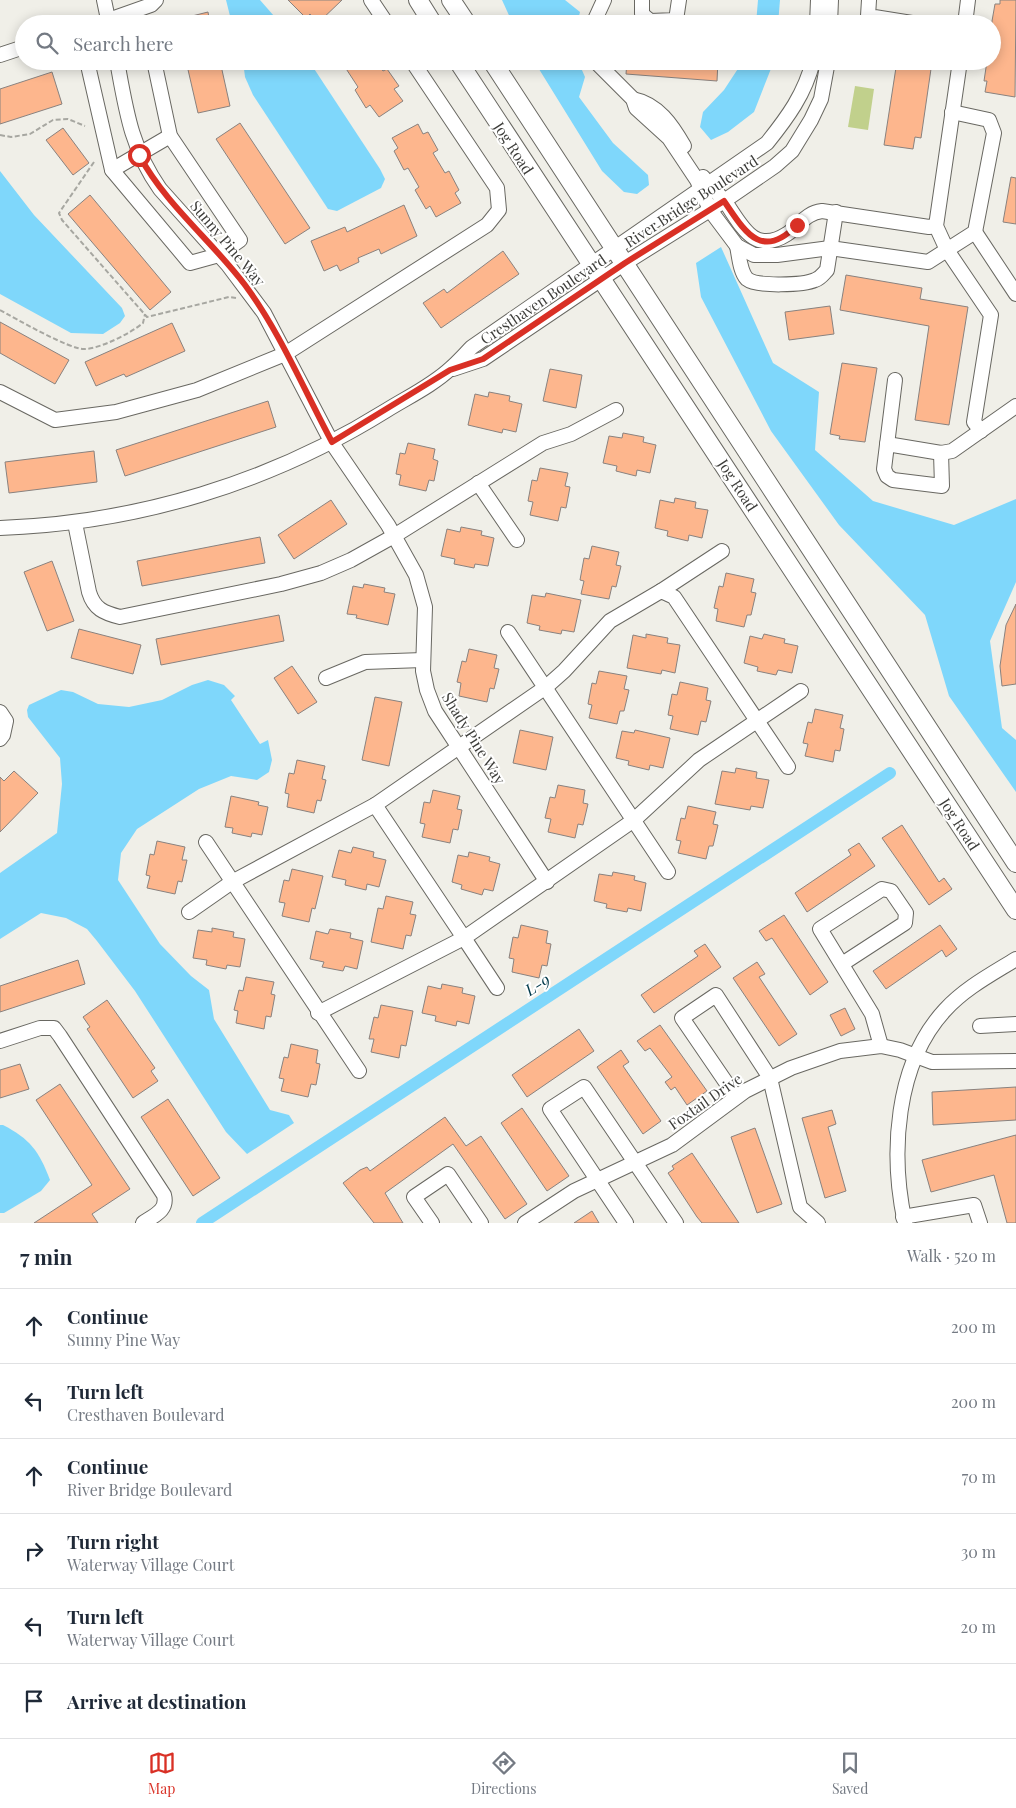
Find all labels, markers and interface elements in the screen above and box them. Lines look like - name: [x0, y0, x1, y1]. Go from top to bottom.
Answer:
- search box: [15, 15, 1001, 70]
- icon: search: [33, 29, 61, 57]
- text: Search here: [73, 30, 173, 56]
- street label: Jog Road: [489, 117, 539, 178]
- route start: [128, 144, 151, 167]
- street label: River Bridge Boulevard: [621, 150, 762, 252]
- street label: Sunny Pine Way: [186, 196, 270, 290]
- route end: [786, 214, 809, 237]
- street label: Cresthaven Boulevard: [476, 249, 610, 349]
- street label: Jog Road: [713, 454, 763, 515]
- street label: Shady Pine Way: [438, 688, 510, 788]
- street label: Jog Road: [935, 793, 985, 854]
- water label: L-9: [520, 968, 553, 1000]
- street label: Foxtail Drive: [664, 1068, 746, 1134]
- text: 7 min: [20, 1242, 73, 1270]
- text: Walk · 520 m: [907, 1245, 996, 1266]
- text: Continue: [67, 1303, 148, 1329]
- icon: ahead: [20, 1312, 48, 1340]
- text: 200 m: [951, 1316, 996, 1337]
- text: Sunny Pine Way: [67, 1329, 180, 1350]
- text: Turn left: [67, 1378, 144, 1404]
- icon: left: [20, 1387, 48, 1415]
- text: 200 m: [951, 1391, 996, 1412]
- text: Cresthaven Boulevard: [67, 1404, 225, 1425]
- text: Continue: [67, 1453, 148, 1479]
- icon: ahead: [20, 1462, 48, 1490]
- text: 70 m: [962, 1466, 996, 1487]
- text: River Bridge Boulevard: [67, 1479, 232, 1500]
- text: Turn right: [67, 1528, 159, 1554]
- icon: right: [20, 1537, 48, 1565]
- text: 30 m: [961, 1541, 996, 1562]
- text: Waterway Village Court: [67, 1554, 234, 1575]
- text: Turn left: [67, 1603, 144, 1629]
- icon: left: [20, 1612, 48, 1640]
- text: 20 m: [961, 1616, 996, 1637]
- text: Waterway Village Court: [67, 1629, 234, 1650]
- icon: arrive: [20, 1687, 48, 1715]
- text: Arrive at destination: [67, 1688, 247, 1714]
- tab: Map: [148, 1749, 176, 1798]
- tab: Directions: [471, 1749, 537, 1798]
- tab: Saved: [832, 1749, 868, 1798]

